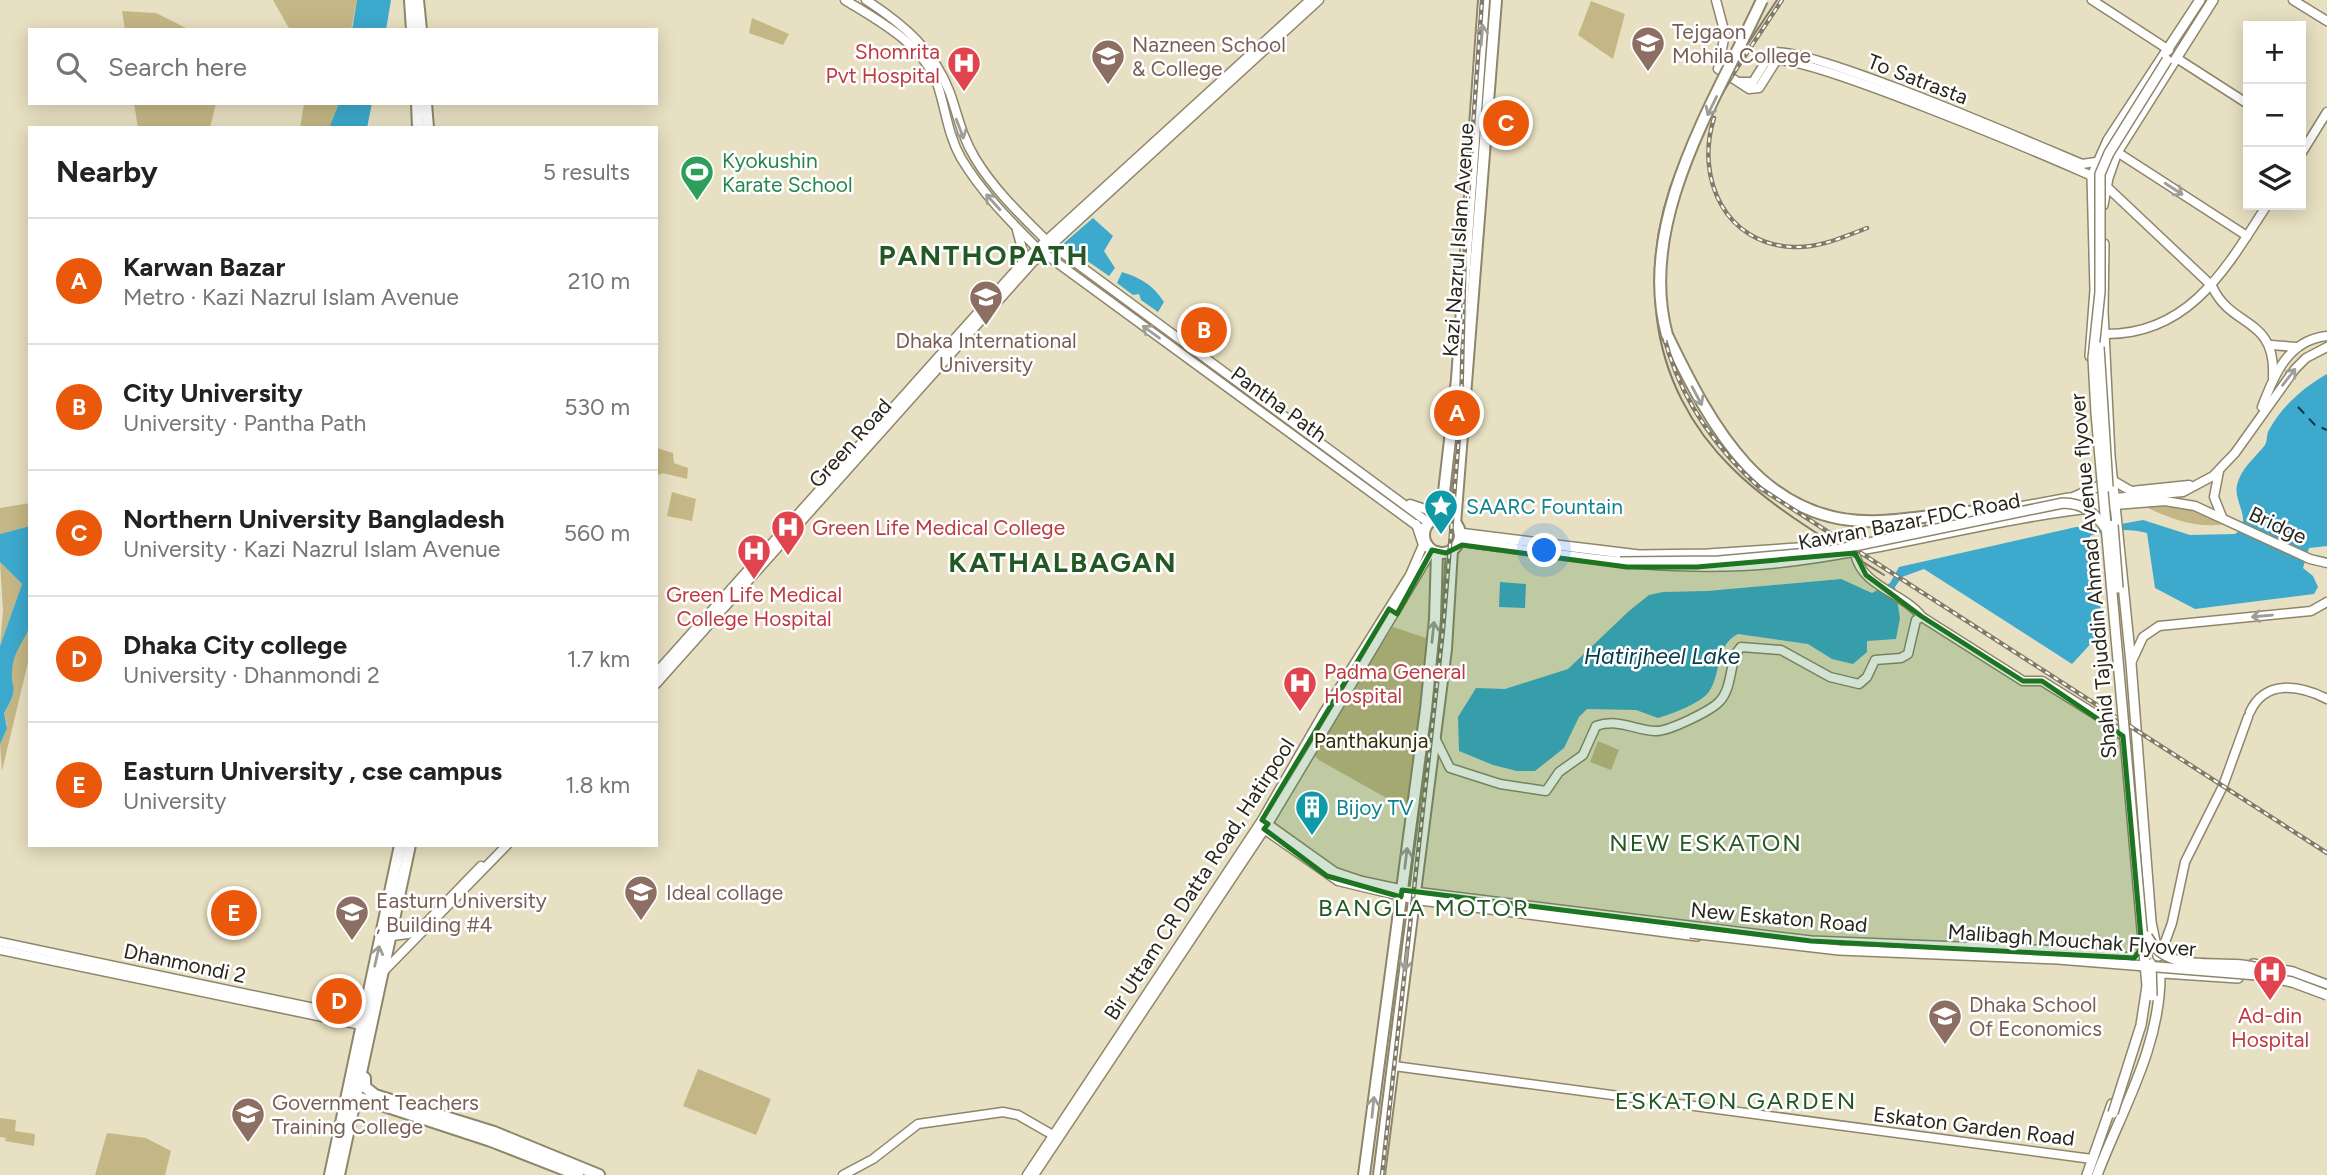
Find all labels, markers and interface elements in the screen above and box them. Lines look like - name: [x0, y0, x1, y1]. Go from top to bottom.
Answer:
- place label: Tejgaon Mohila College: [1672, 19, 1811, 68]
- map controls: [2243, 21, 2306, 210]
- button: +: [2243, 21, 2306, 84]
- one-way arrow: [1476, 24, 1489, 47]
- school or university icon: Tejgaon Mohila College: [1629, 24, 1667, 73]
- search box: [28, 28, 658, 105]
- place label: Nazneen School & College: [1132, 32, 1286, 81]
- school or university icon: Nazneen School & College: [1089, 37, 1127, 86]
- place label: Shomrita Pvt Hospital: [826, 39, 940, 88]
- hospital icon: Shomrita Pvt Hospital: [945, 44, 983, 93]
- icon: search: [52, 48, 90, 86]
- street label: To Satrasta: [1864, 48, 1972, 110]
- text: Search here: [108, 51, 247, 83]
- button: −: [2243, 84, 2306, 147]
- one-way arrow: [1704, 95, 1718, 116]
- pin: C: [1483, 97, 1529, 149]
- one-way arrow: [955, 118, 968, 140]
- street label: Kazi Nazrul Islam Avenue: [1437, 122, 1479, 358]
- button: layers: [2243, 147, 2306, 210]
- place label: Kyokushin Karate School: [722, 148, 853, 197]
- text: Nearby: [56, 153, 158, 190]
- sports icon: Kyokushin Karate School: [678, 153, 716, 202]
- text: 5 results: [543, 158, 630, 186]
- one-way arrow: [2164, 182, 2183, 197]
- one-way arrow: [985, 194, 1001, 212]
- district label: PANTHOPATH: [879, 238, 1089, 272]
- text: Karwan Bazar: [123, 251, 285, 283]
- text: A: [71, 267, 87, 295]
- text: 210 m: [568, 267, 630, 295]
- school or university icon: Dhaka International University: [967, 278, 1005, 327]
- text: Metro · Kazi Nazrul Islam Avenue: [123, 283, 459, 311]
- pin: B: [1181, 304, 1227, 356]
- one-way arrow: [1142, 325, 1161, 340]
- place label: Dhaka International University: [895, 328, 1077, 377]
- street label: Pantha Path: [1226, 361, 1332, 447]
- one-way arrow: [2281, 368, 2296, 387]
- text: City University: [123, 377, 303, 409]
- one-way arrow: [1690, 386, 1704, 406]
- pin: A: [1434, 387, 1480, 439]
- street label: Shahid Tajuddin Ahmad Avenue flyover: [2065, 392, 2121, 760]
- text: B: [72, 393, 86, 421]
- text: 530 m: [564, 393, 630, 421]
- street label: Green Road: [803, 393, 897, 493]
- text: University · Pantha Path: [123, 409, 366, 437]
- place icon: SAARC Fountain: [1422, 487, 1460, 536]
- street label: Kawran Bazar FDC Road: [1796, 487, 2022, 555]
- place label: SAARC Fountain: [1466, 494, 1623, 519]
- street label: Bridge: [2245, 501, 2311, 549]
- text: Northern University Bangladesh: [123, 503, 505, 535]
- hospital icon: Green Life Medical College: [769, 508, 807, 557]
- place label: Green Life Medical College: [812, 515, 1065, 540]
- text: C: [71, 519, 87, 547]
- text: 560 m: [564, 519, 630, 547]
- hospital icon: Green Life Medical College Hospital: [735, 532, 773, 581]
- your location: [1527, 533, 1561, 567]
- text: University · Kazi Nazrul Islam Avenue: [123, 535, 500, 563]
- district label: KATHALBAGAN: [948, 545, 1178, 579]
- place label: Green Life Medical College Hospital: [666, 582, 842, 631]
- one-way arrow: [2251, 610, 2273, 623]
- one-way arrow: [1427, 621, 1440, 644]
- text: Dhaka City college: [123, 629, 347, 661]
- water label: Hatirjheel Lake: [1584, 642, 1741, 670]
- text: D: [71, 645, 87, 673]
- text: 1.7 km: [567, 645, 630, 673]
- place label: Padma General Hospital: [1324, 659, 1466, 708]
- text: University · Dhanmondi 2: [123, 661, 380, 689]
- hospital icon: Padma General Hospital: [1281, 664, 1319, 713]
- park label: Panthakunja: [1314, 728, 1428, 753]
- street label: Bir Uttam CR Datta Road, Hatirpool: [1098, 733, 1300, 1025]
- text: Easturn University , cse campus: [123, 755, 502, 787]
- text: E: [72, 771, 86, 799]
- text: 1.8 km: [565, 771, 630, 799]
- text: University: [123, 787, 226, 815]
- building icon: Bijoy TV: [1293, 788, 1331, 837]
- place label: Bijoy TV: [1336, 795, 1414, 820]
- district label: NEW ESKATON: [1609, 828, 1803, 857]
- one-way arrow: [1399, 847, 1412, 869]
- school or university icon: Ideal collage: [622, 873, 660, 922]
- place label: Ideal collage: [666, 880, 783, 905]
- pin: E: [211, 887, 257, 939]
- place label: Easturn University , Building #4: [376, 888, 547, 937]
- school or university icon: Easturn University , Building #4: [333, 893, 371, 942]
- district label: BANGLA MOTOR: [1318, 893, 1530, 922]
- street label: New Eskaton Road: [1690, 897, 1868, 937]
- street label: Malibagh Mouchak Flyover: [1947, 919, 2197, 961]
- street label: Dhanmondi 2: [122, 938, 248, 988]
- one-way arrow: [370, 945, 384, 968]
- one-way arrow: [1399, 948, 1412, 971]
- hospital icon: Ad-din Hospital: [2251, 953, 2289, 1002]
- pin: D: [316, 975, 362, 1027]
- place label: Dhaka School Of Economics: [1969, 992, 2102, 1041]
- school or university icon: Dhaka School Of Economics: [1926, 997, 1964, 1046]
- place label: Ad-din Hospital: [2231, 1003, 2309, 1052]
- district label: ESKATON GARDEN: [1615, 1086, 1857, 1115]
- place label: Government Teachers Training College: [272, 1090, 479, 1139]
- school or university icon: Government Teachers Training College: [229, 1095, 267, 1144]
- one-way arrow: [1367, 1097, 1380, 1119]
- street label: Eskaton Garden Road: [1872, 1101, 2076, 1151]

